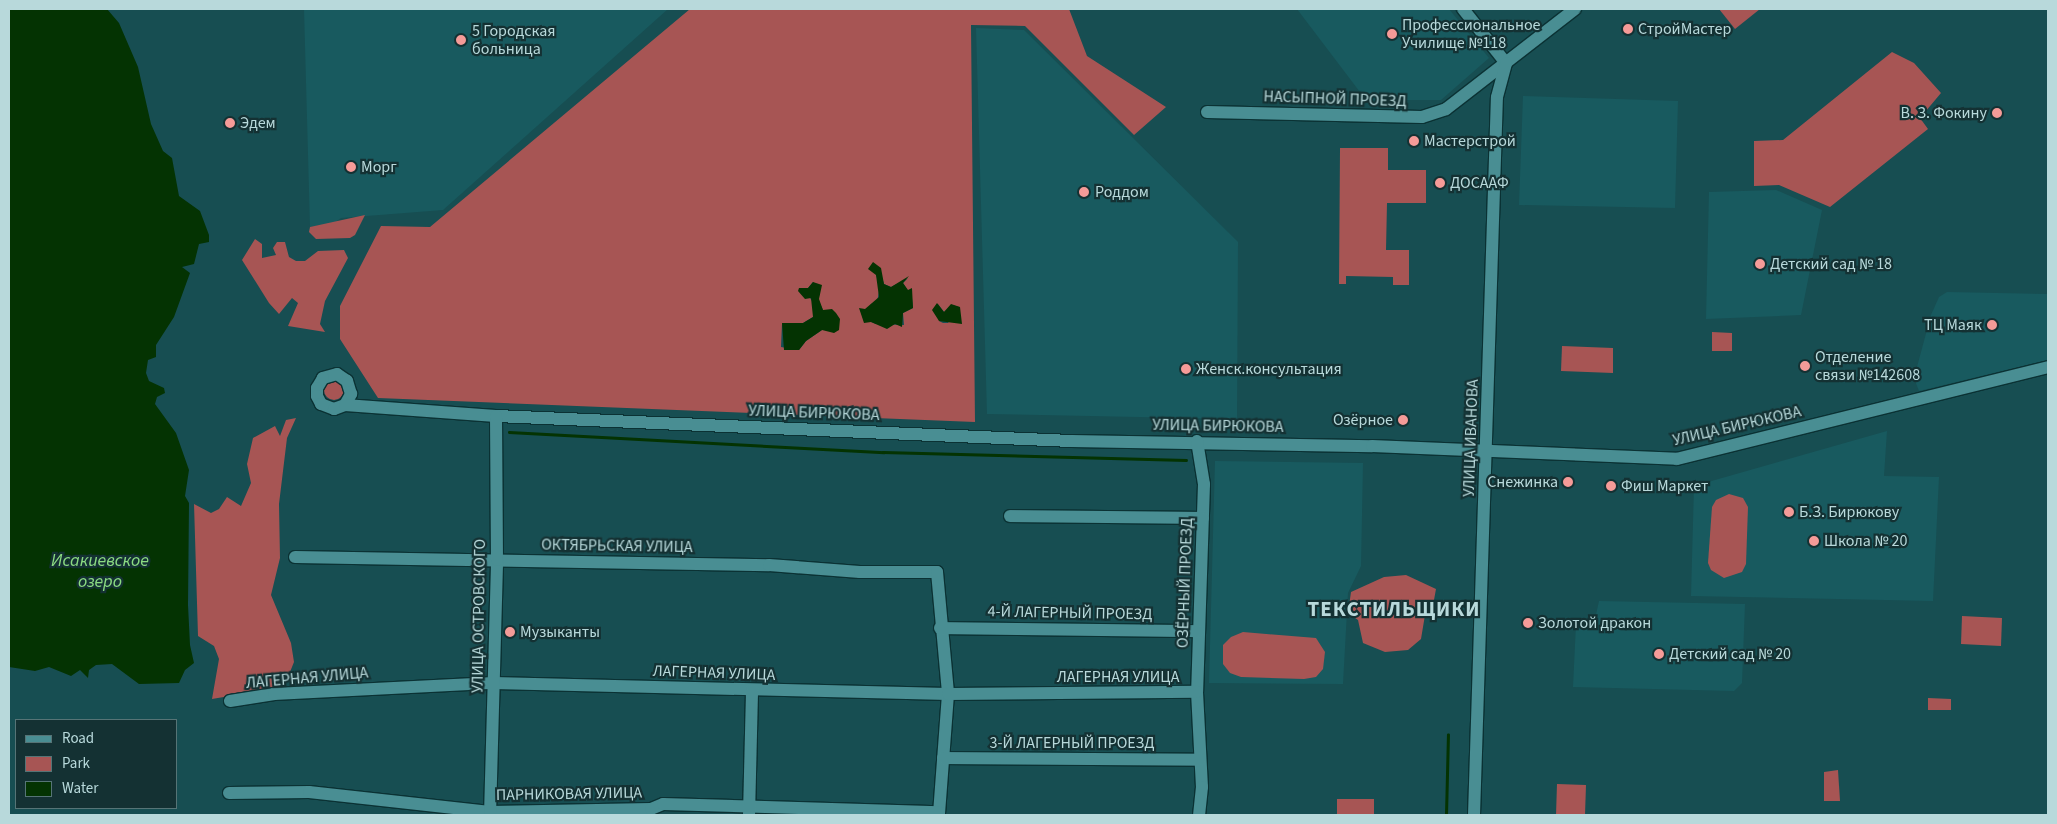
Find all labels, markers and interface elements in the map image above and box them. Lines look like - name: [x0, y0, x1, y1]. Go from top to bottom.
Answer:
- place label: Профессиональное Училище №118: [1402, 15, 1541, 53]
- place label: СтройМастер: [1638, 19, 1731, 39]
- place label: 5 Городская больница: [472, 21, 556, 59]
- marker: СтройМастер: [1622, 23, 1634, 35]
- marker: Профессиональное Училище №118: [1386, 28, 1398, 40]
- marker: 5 Городская больница: [454, 33, 468, 47]
- street label: НАСЫПНОЙ ПРОЕЗД: [1263, 87, 1407, 111]
- place label: В. З. Фокину: [1901, 103, 1987, 123]
- marker: В. З. Фокину: [1991, 107, 2003, 119]
- place label: Эдем: [240, 113, 276, 133]
- marker: Эдем: [224, 117, 236, 129]
- place label: Мастерстрой: [1424, 131, 1516, 151]
- marker: Мастерстрой: [1408, 135, 1420, 147]
- place label: Морг: [361, 157, 397, 177]
- marker: Морг: [345, 161, 357, 173]
- place label: ДОСААФ: [1450, 173, 1509, 193]
- marker: ДОСААФ: [1434, 177, 1446, 189]
- place label: Роддом: [1095, 182, 1149, 202]
- marker: Роддом: [1077, 185, 1091, 199]
- place label: Детский сад № 18: [1770, 254, 1892, 274]
- marker: Детский сад № 18: [1754, 258, 1766, 270]
- place label: ТЦ Маяк: [1924, 315, 1982, 335]
- marker: ТЦ Маяк: [1986, 319, 1998, 331]
- place label: Отделение связи №142608: [1815, 347, 1920, 385]
- place label: Женск.консультация: [1196, 359, 1342, 379]
- marker: Отделение связи №142608: [1799, 360, 1811, 372]
- marker: Женск.консультация: [1180, 363, 1192, 375]
- street label: УЛИЦА ИВАНОВА: [1459, 379, 1483, 497]
- street label: УЛИЦА БИРЮКОВА: [748, 401, 880, 425]
- street label: УЛИЦА БИРЮКОВА: [1671, 402, 1803, 450]
- place label: Озёрное: [1333, 410, 1393, 430]
- marker: Озёрное: [1397, 414, 1409, 426]
- street label: УЛИЦА БИРЮКОВА: [1152, 415, 1284, 437]
- place label: Снежинка: [1487, 472, 1558, 492]
- marker: Снежинка: [1562, 476, 1574, 488]
- place label: Фиш Маркет: [1621, 476, 1708, 496]
- marker: Фиш Маркет: [1605, 480, 1617, 492]
- place label: Б.З. Бирюкову: [1799, 502, 1899, 522]
- marker: Б.З. Бирюкову: [1783, 506, 1795, 518]
- street label: ОЗЁРНЫЙ ПРОЕЗД: [1173, 518, 1197, 648]
- place label: Школа № 20: [1824, 531, 1907, 551]
- street label: ОКТЯБРЬСКАЯ УЛИЦА: [541, 535, 693, 557]
- marker: Школа № 20: [1808, 535, 1820, 547]
- street label: УЛИЦА ОСТРОВСКОГО: [468, 539, 490, 693]
- water label: Исакиевское озеро: [51, 551, 149, 594]
- district label: ТЕКСТИЛЬЩИКИ: [1306, 596, 1482, 622]
- street label: 4-Й ЛАГЕРНЫЙ ПРОЕЗД: [987, 602, 1153, 624]
- place label: Золотой дракон: [1538, 613, 1651, 633]
- marker: Золотой дракон: [1522, 617, 1534, 629]
- place label: Музыканты: [520, 622, 600, 642]
- marker: Музыканты: [504, 626, 516, 638]
- place label: Детский сад № 20: [1669, 644, 1791, 664]
- marker: Детский сад № 20: [1653, 648, 1665, 660]
- street label: ЛАГЕРНАЯ УЛИЦА: [652, 661, 776, 685]
- street label: ЛАГЕРНАЯ УЛИЦА: [245, 663, 369, 693]
- street label: ЛАГЕРНАЯ УЛИЦА: [1057, 667, 1179, 687]
- legend: [15, 719, 178, 809]
- text: Road: [62, 728, 94, 749]
- street label: 3-Й ЛАГЕРНЫЙ ПРОЕЗД: [990, 733, 1154, 753]
- text: Park: [62, 753, 90, 774]
- text: Water: [62, 778, 98, 799]
- street label: ПАРНИКОВАЯ УЛИЦА: [496, 783, 642, 805]

